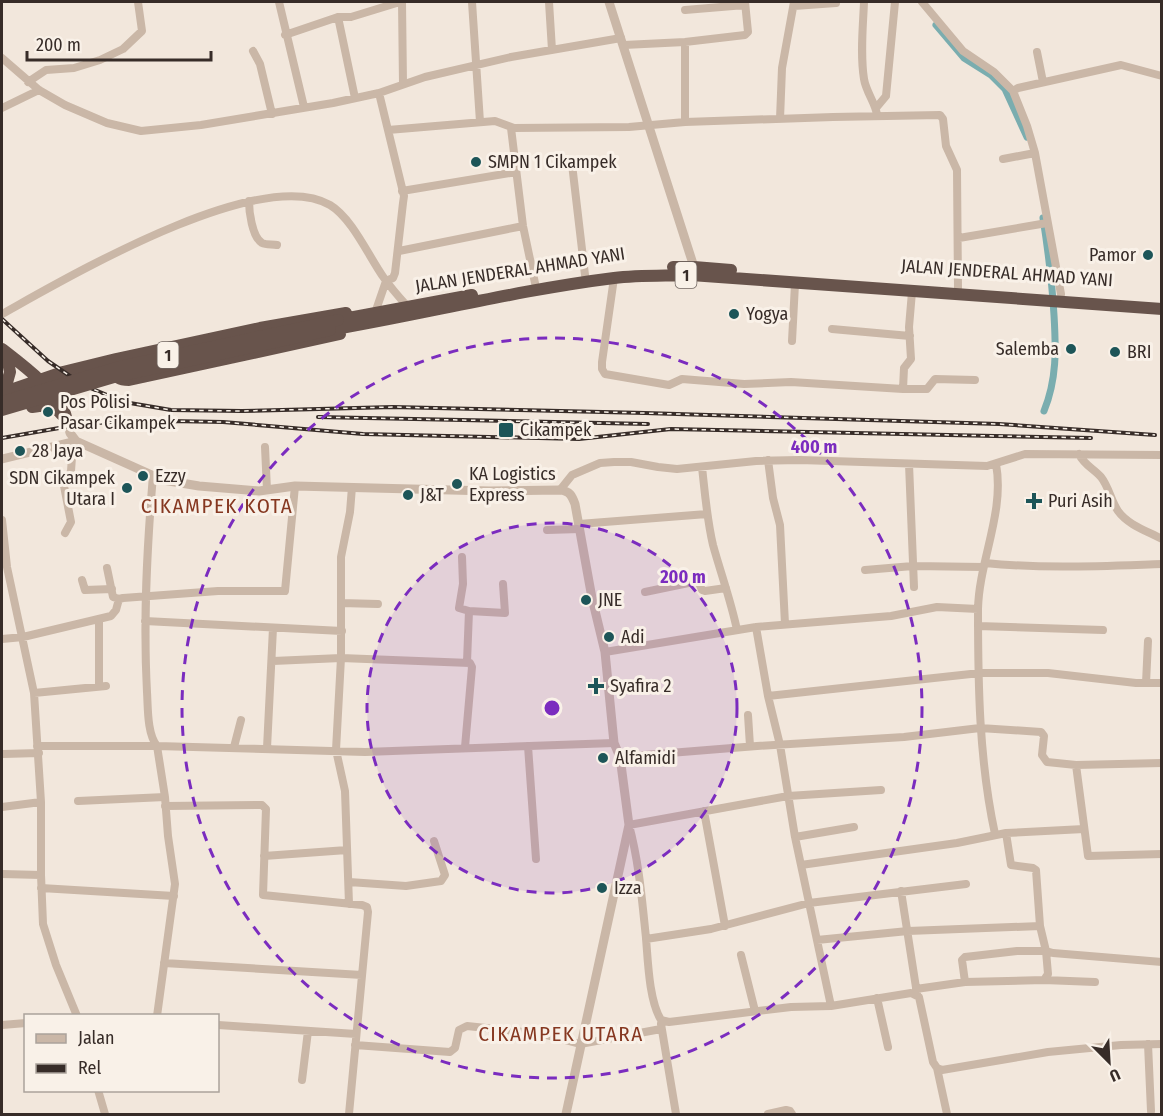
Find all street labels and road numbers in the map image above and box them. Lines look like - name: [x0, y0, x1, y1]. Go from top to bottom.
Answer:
- street label: JALAN JENDERAL AHMAD YANI: [413, 243, 627, 297]
- street label: JALAN JENDERAL AHMAD YANI: [900, 255, 1114, 291]
- road number: 1: [676, 262, 696, 288]
- road number: 1: [158, 342, 178, 368]

